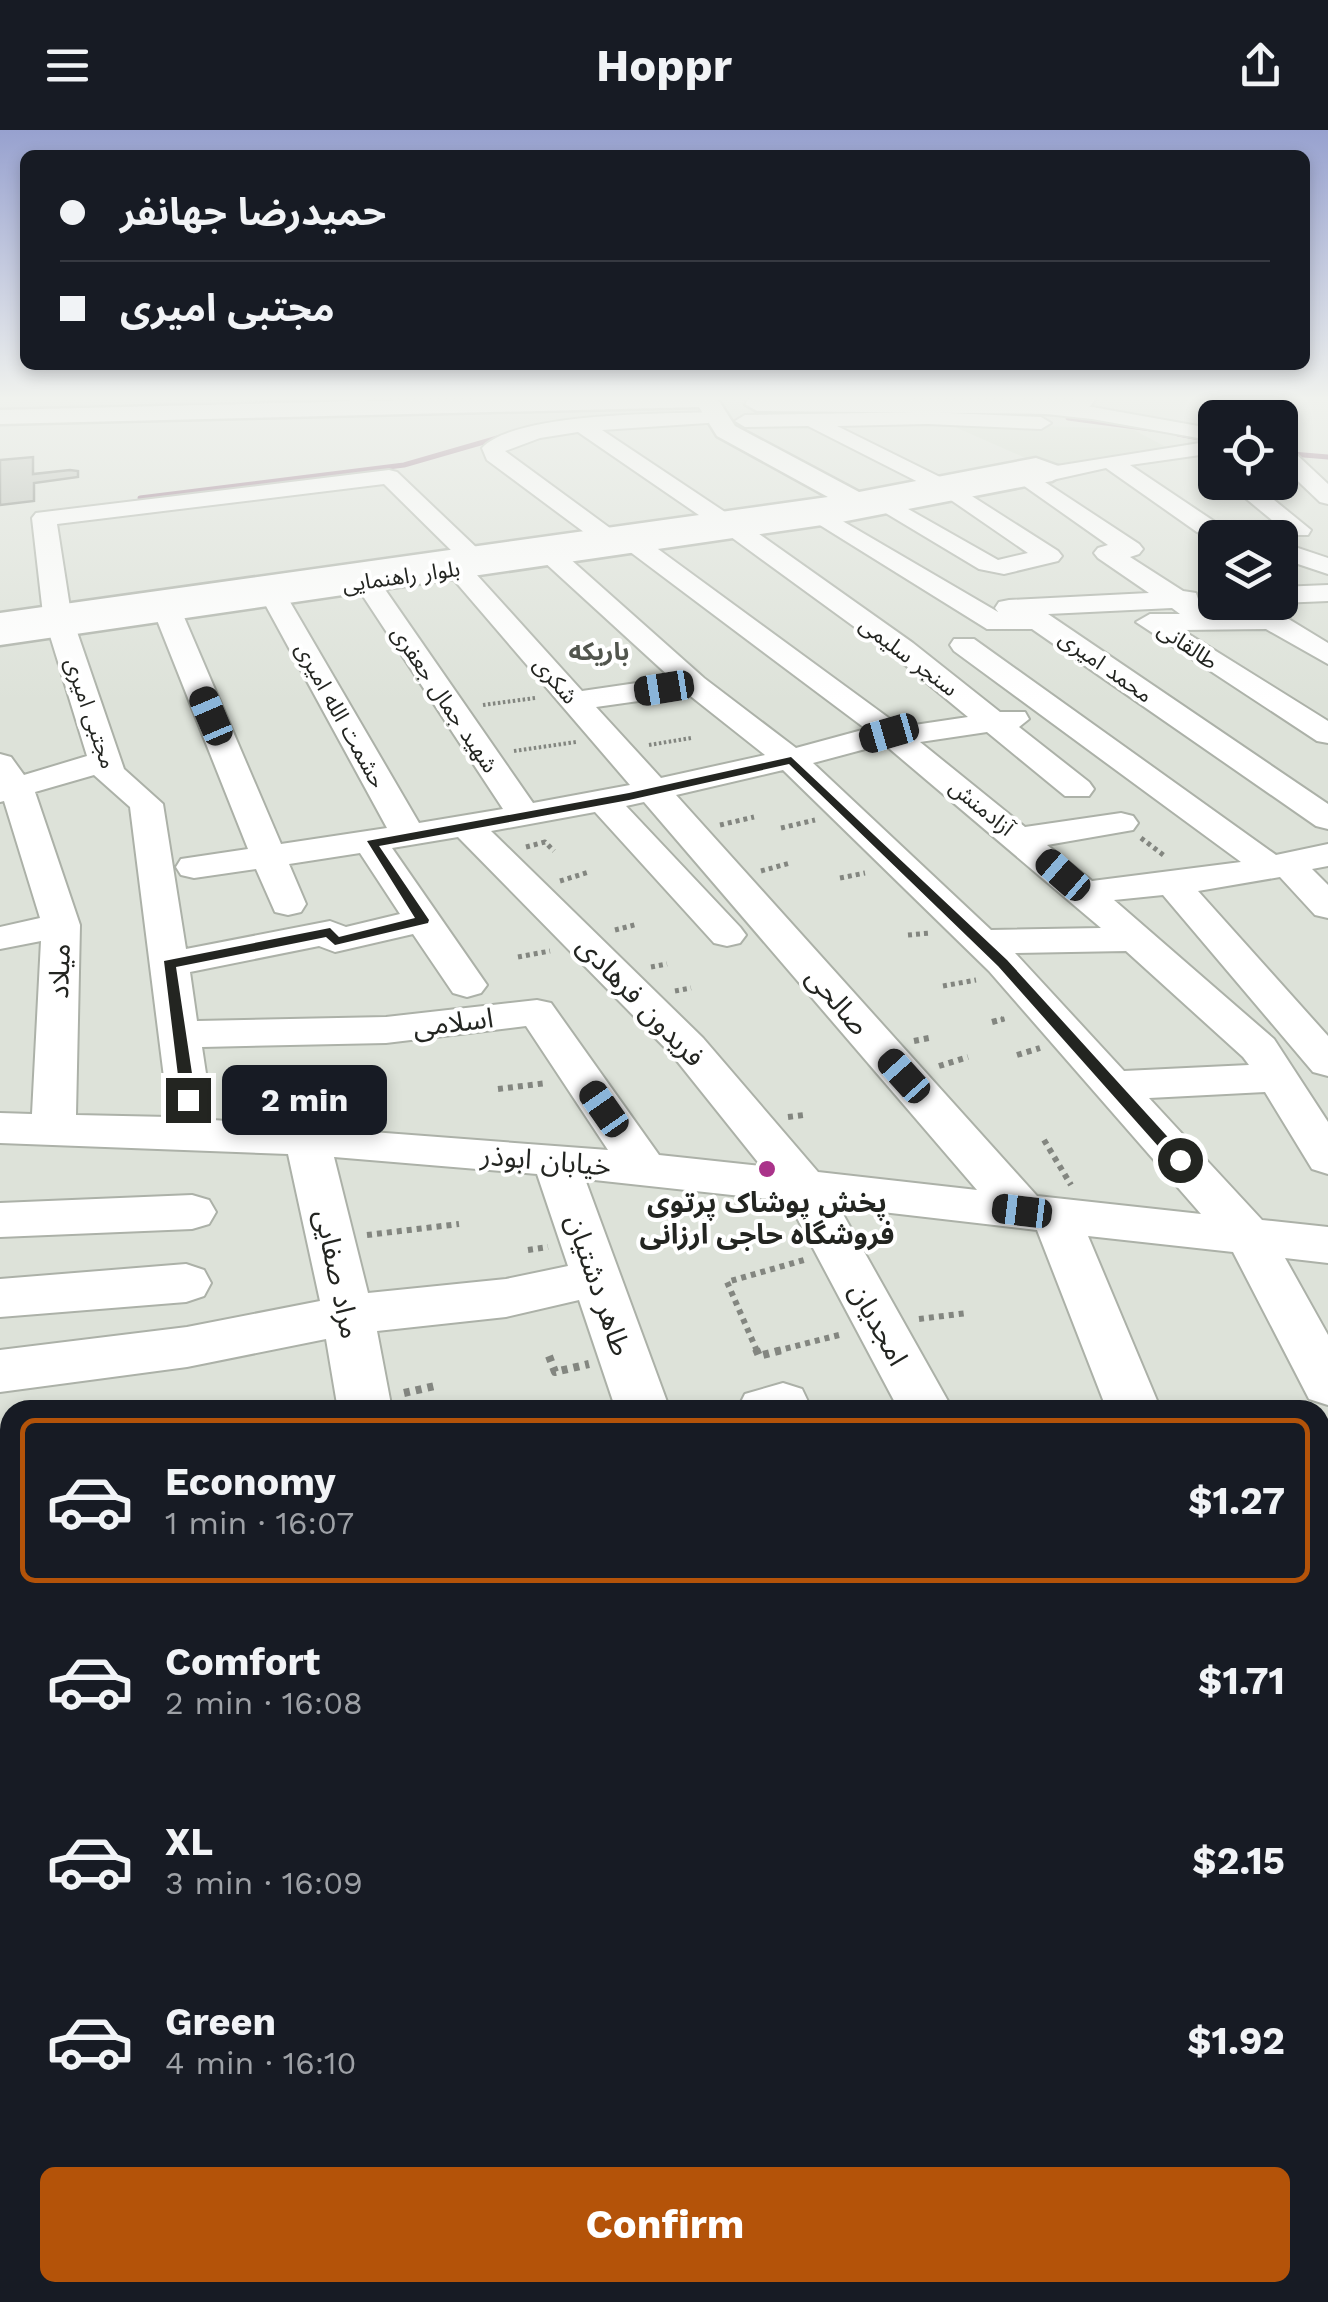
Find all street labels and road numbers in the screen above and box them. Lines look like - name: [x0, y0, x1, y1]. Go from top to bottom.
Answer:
- street label: بلوار راهنمایی: [341, 556, 462, 598]
- street label: سنجر سلیمی: [855, 612, 963, 701]
- street label: طالقانی: [1153, 616, 1222, 674]
- street label: شهید جمال جعفری: [386, 621, 503, 777]
- street label: محمد امیری: [1054, 625, 1157, 708]
- street label: حشمت الله امیری: [290, 638, 391, 792]
- street label: شکری: [529, 652, 583, 709]
- street label: مجتبی امیری: [60, 655, 121, 772]
- street label: آزادمنش: [944, 774, 1020, 843]
- street label: فریدون فرهادی: [570, 929, 711, 1073]
- street label: میلاد: [42, 943, 77, 999]
- street label: صالحی: [799, 961, 876, 1042]
- street label: اسلامی: [411, 1001, 495, 1044]
- street label: خیابان ابوذر: [478, 1138, 612, 1183]
- street label: مراد صفایی: [308, 1207, 367, 1342]
- street label: طاهر دشتیان: [559, 1210, 638, 1360]
- street label: امجدیان: [842, 1277, 915, 1372]

